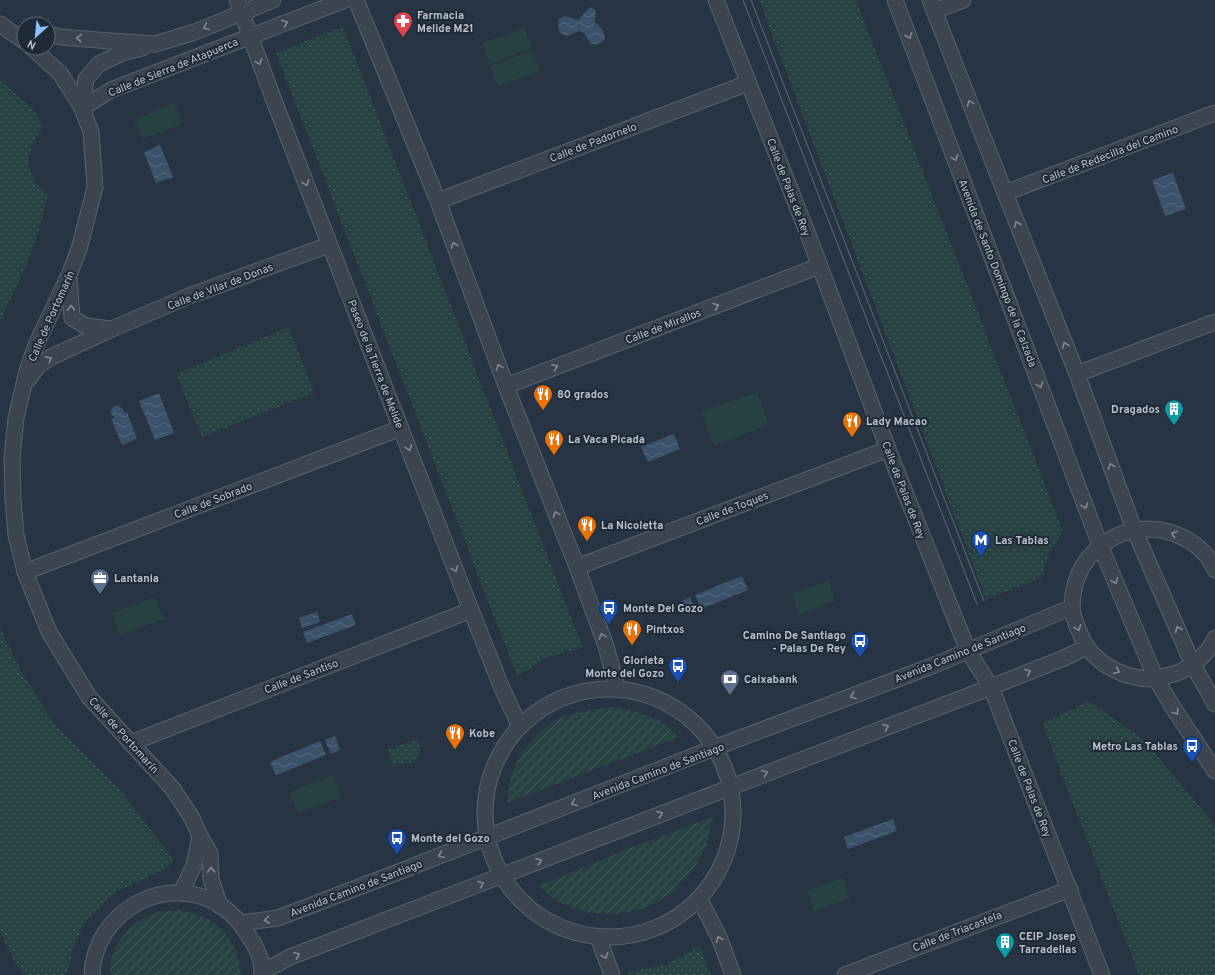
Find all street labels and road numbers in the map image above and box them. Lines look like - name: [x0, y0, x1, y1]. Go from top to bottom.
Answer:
- street label: Calle de Sierra de Atapuerca: [106, 35, 241, 100]
- street label: Calle de Padornelo: [548, 120, 639, 166]
- street label: Calle de Redecilla del Camino: [1040, 122, 1181, 187]
- street label: Calle de Palas de Rey: [763, 136, 813, 239]
- street label: Avenida de Santo Domingo de la Calzada: [955, 177, 1040, 369]
- street label: Calle de Vilar de Donas: [165, 260, 275, 314]
- street label: Calle de Portomarín: [26, 269, 78, 364]
- street label: Paseo de la Tierra de Melide: [344, 298, 406, 431]
- street label: Calle de Mirallos: [623, 306, 703, 348]
- street label: Calle de Palas de Rey: [878, 439, 928, 542]
- street label: Calle de Sobrado: [172, 480, 255, 522]
- street label: Calle de Toques: [694, 489, 771, 529]
- street label: Avenida Camino de Santiago: [893, 621, 1028, 687]
- street label: Calle de Santiso: [262, 656, 340, 698]
- street label: Calle de Portomarín: [85, 695, 161, 777]
- street label: Calle de Palas de Rey: [1004, 737, 1054, 840]
- street label: Avenida Camino de Santiago: [590, 740, 726, 804]
- street label: Avenida Camino de Santiago: [288, 857, 424, 921]
- street label: Calle de Triacastela: [911, 908, 1004, 955]

